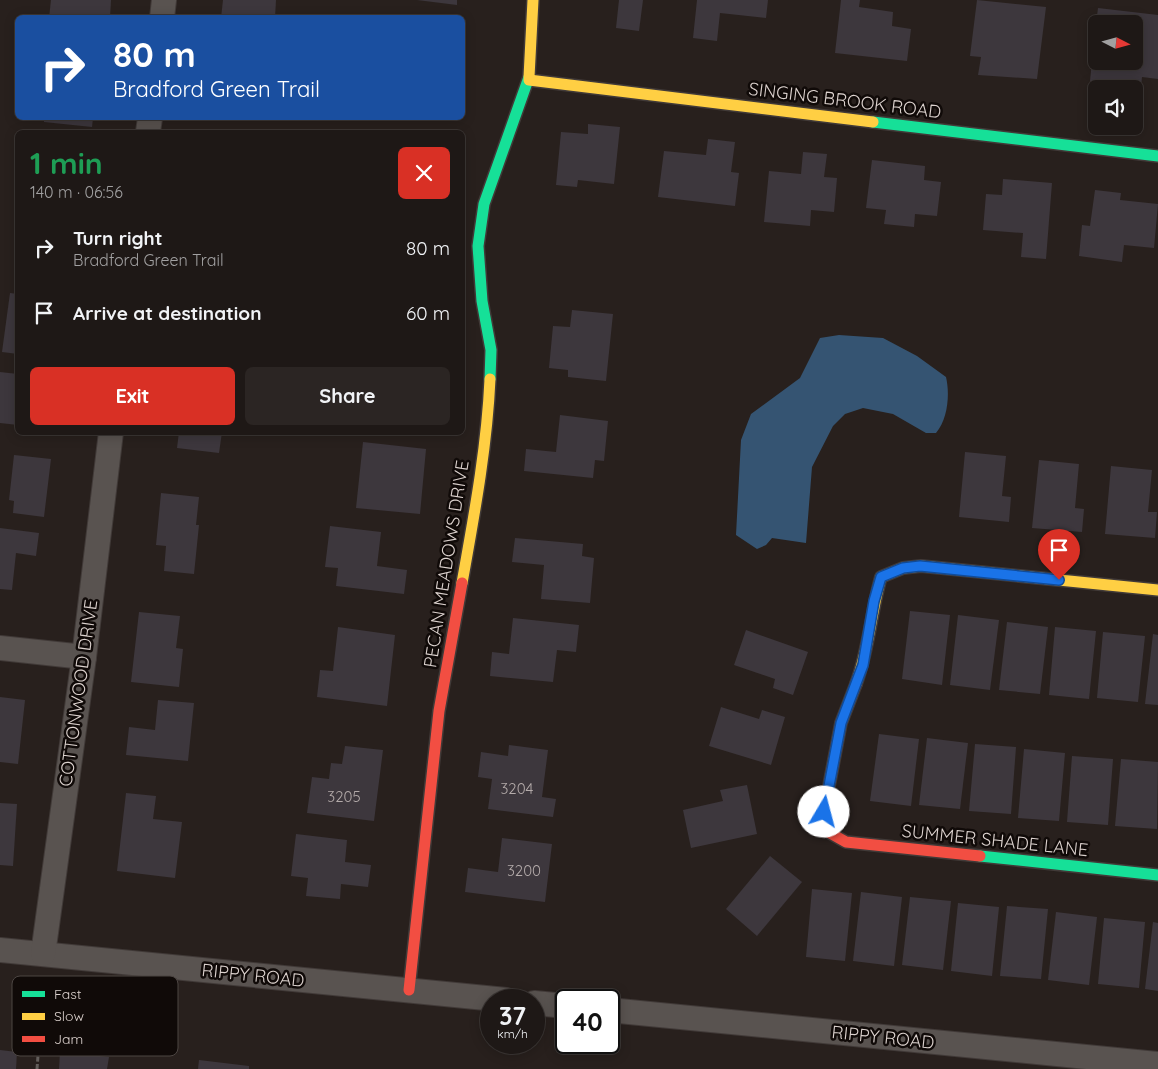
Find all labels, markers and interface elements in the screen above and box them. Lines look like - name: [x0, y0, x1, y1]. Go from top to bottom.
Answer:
- north arrow: [1088, 15, 1142, 70]
- map controls: [1088, 15, 1143, 135]
- text: 80 m: [113, 32, 196, 76]
- icon: right: [30, 35, 95, 100]
- text: Bradford Green Trail: [113, 75, 320, 103]
- street label: SINGING BROOK ROAD: [747, 77, 943, 123]
- button: sound: [1088, 80, 1143, 135]
- text: 1 min: [30, 144, 103, 182]
- button: close: [398, 147, 450, 199]
- text: 140 m · 06:56: [30, 182, 123, 202]
- text: Turn right: [73, 226, 162, 250]
- icon: right: [30, 234, 58, 262]
- text: 80 m: [406, 236, 450, 260]
- text: Bradford Green Trail: [73, 250, 224, 270]
- icon: arrive: [30, 299, 58, 327]
- text: Arrive at destination: [73, 301, 262, 325]
- text: 60 m: [406, 301, 450, 325]
- button: Exit: [30, 367, 235, 425]
- button: Share: [245, 367, 450, 425]
- street label: PECAN MEADOWS DRIVE: [418, 459, 474, 669]
- pin: [1038, 529, 1080, 580]
- icon: arrive: [1045, 536, 1073, 564]
- street label: COTTONWOOD DRIVE: [53, 598, 103, 788]
- house number: 3204: [500, 779, 534, 798]
- position arrow: [797, 785, 849, 837]
- house number: 3205: [327, 787, 361, 806]
- street label: SUMMER SHADE LANE: [901, 819, 1089, 861]
- house number: 3200: [507, 861, 541, 880]
- street label: RIPPY ROAD: [200, 958, 306, 992]
- legend: [12, 976, 178, 1056]
- text: Fast: [54, 985, 82, 1003]
- speed limit sign: 40: [555, 989, 620, 1054]
- text: 37: [499, 1000, 526, 1031]
- text: Slow: [54, 1007, 84, 1025]
- street label: RIPPY ROAD: [830, 1020, 936, 1054]
- text: km/h: [497, 1026, 528, 1041]
- text: Jam: [54, 1030, 83, 1048]

